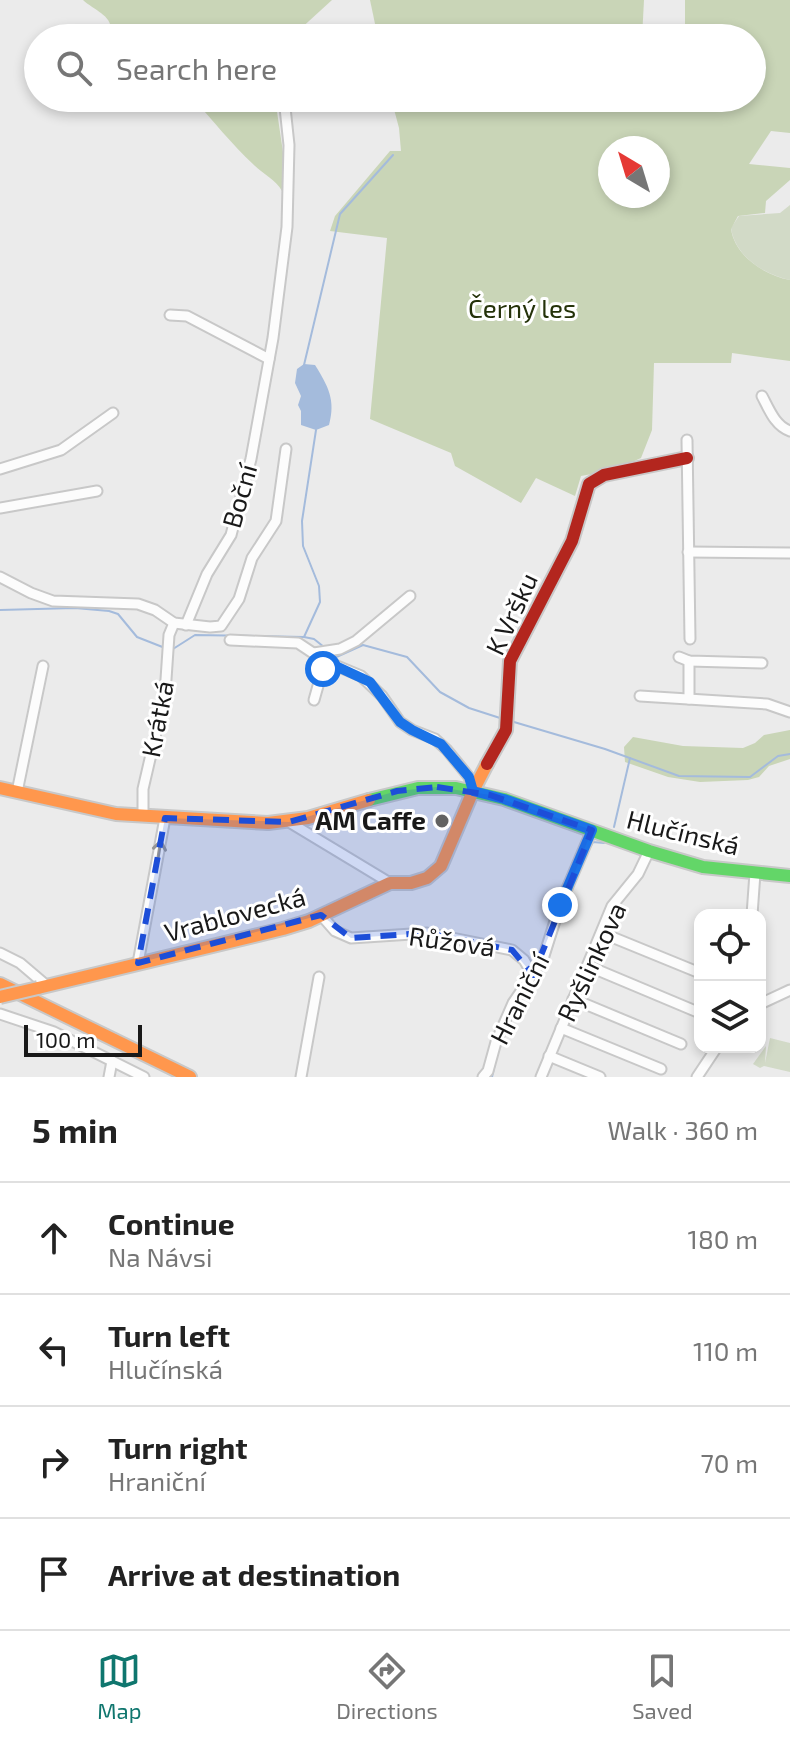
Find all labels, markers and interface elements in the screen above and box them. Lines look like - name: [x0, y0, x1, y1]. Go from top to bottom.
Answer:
- search box: [24, 24, 766, 112]
- icon: search: [52, 46, 96, 90]
- text: Search here: [116, 50, 277, 86]
- north arrow: [598, 136, 670, 208]
- park label: Černý les: [468, 292, 576, 323]
- street label: Boční: [215, 459, 263, 531]
- street label: K Vršku: [478, 567, 543, 659]
- route start: [305, 651, 341, 687]
- street label: Krátká: [134, 678, 179, 760]
- street label: Hlučínská: [624, 803, 743, 860]
- place label: AM Caffe: [315, 804, 426, 835]
- marker: AM Caffe: [433, 812, 451, 830]
- one-way arrow: [152, 840, 167, 865]
- street label: Vrablovecká: [161, 880, 309, 947]
- route end: [542, 887, 578, 923]
- street label: Ryšlinkova: [550, 897, 632, 1026]
- map controls: [694, 909, 766, 1053]
- button: locate: [694, 909, 766, 981]
- street label: Růžová: [407, 919, 497, 962]
- street label: Hraniční: [483, 946, 555, 1049]
- button: layers: [694, 981, 766, 1053]
- scale bar: [24, 1021, 142, 1057]
- text: 100 m: [36, 1026, 95, 1052]
- text: 5 min: [32, 1109, 118, 1150]
- text: Walk · 360 m: [607, 1114, 758, 1145]
- text: Continue: [108, 1205, 235, 1241]
- icon: ahead: [32, 1216, 76, 1260]
- text: 180 m: [688, 1223, 758, 1254]
- text: Na Návsi: [108, 1241, 212, 1272]
- text: Turn left: [108, 1317, 230, 1353]
- icon: left: [32, 1328, 76, 1372]
- text: 110 m: [693, 1335, 758, 1366]
- text: Hlučínská: [108, 1353, 223, 1384]
- text: Turn right: [108, 1429, 248, 1465]
- icon: right: [32, 1440, 76, 1484]
- text: 70 m: [700, 1447, 758, 1478]
- text: Hraniční: [108, 1465, 206, 1496]
- icon: arrive: [32, 1552, 76, 1596]
- text: Arrive at destination: [108, 1556, 400, 1592]
- tab: Map: [97, 1649, 141, 1723]
- tab: Directions: [336, 1649, 438, 1723]
- tab: Saved: [632, 1649, 693, 1723]

